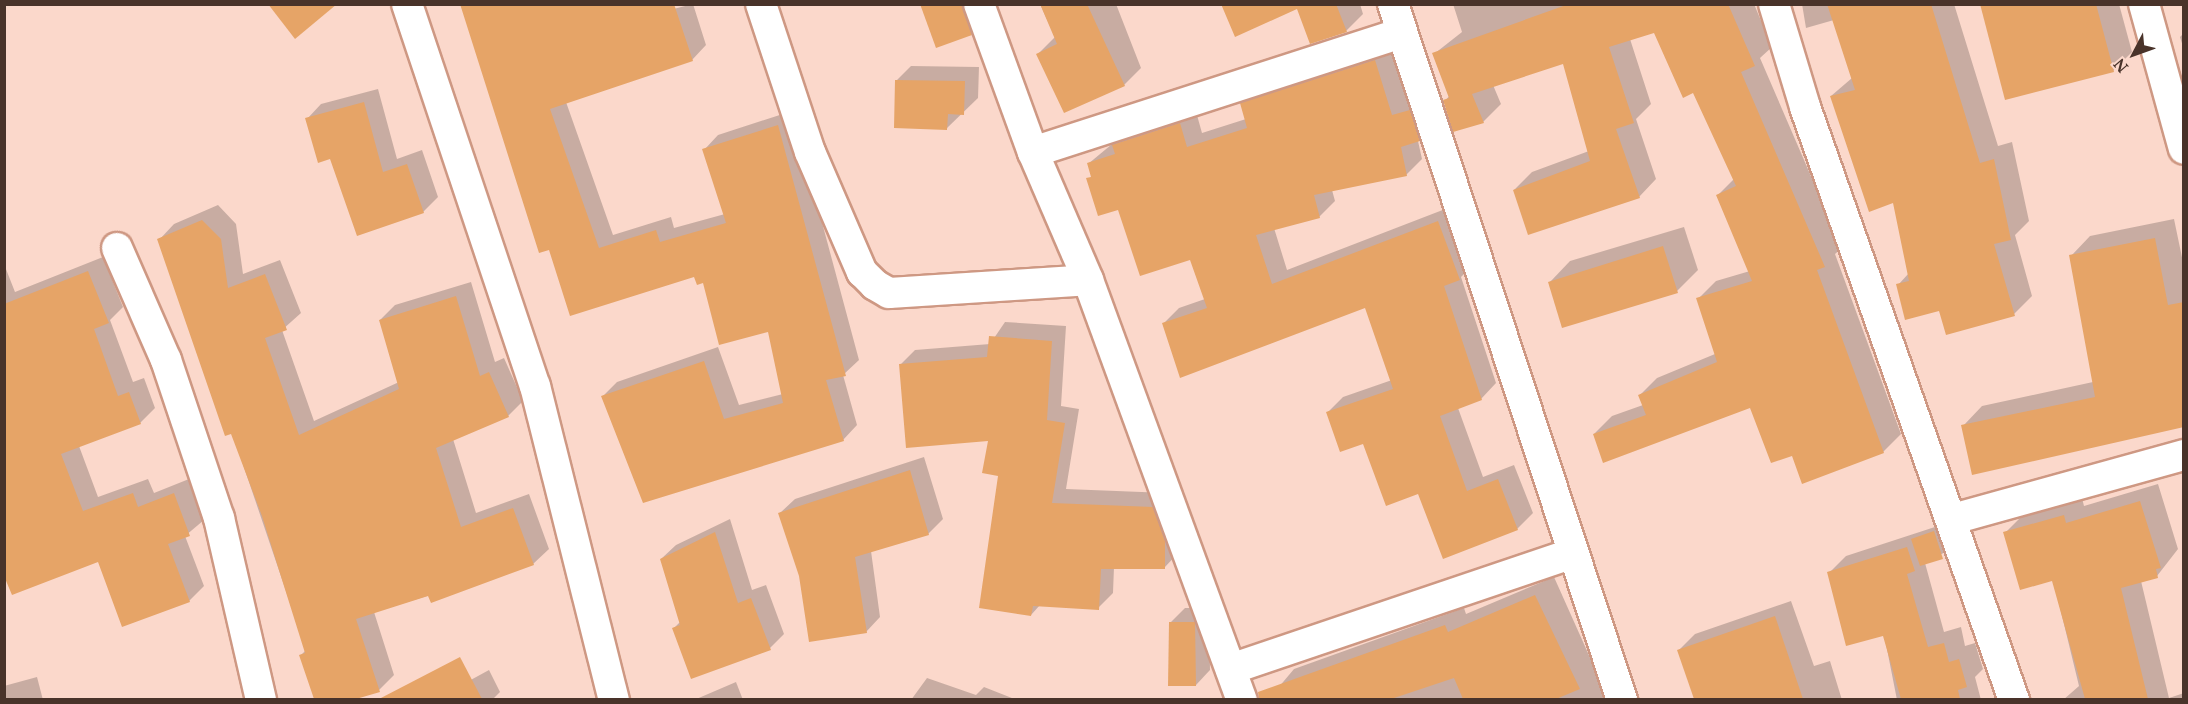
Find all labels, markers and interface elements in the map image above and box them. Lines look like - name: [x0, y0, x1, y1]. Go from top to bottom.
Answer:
- north arrow: [2104, 24, 2164, 84]
- text: N: [2108, 54, 2133, 78]

